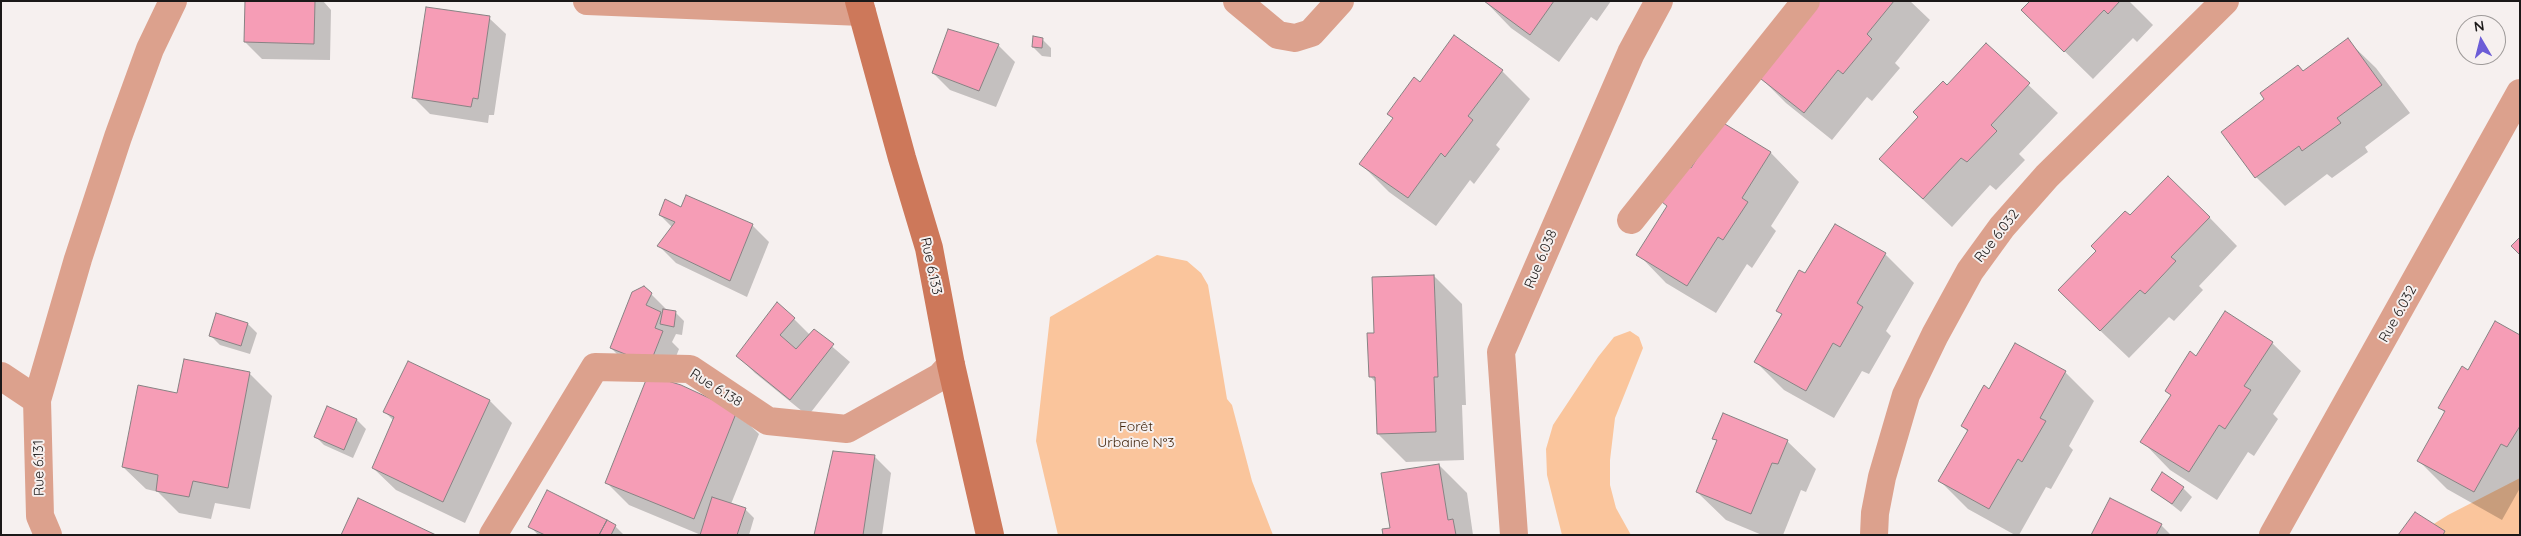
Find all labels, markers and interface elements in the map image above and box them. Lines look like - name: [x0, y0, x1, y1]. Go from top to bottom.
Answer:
- north arrow: [2456, 15, 2506, 65]
- text: N: [2473, 17, 2485, 36]
- street label: Rue 6.032: [1971, 206, 2023, 266]
- street label: Rue 6.038: [1521, 227, 1561, 291]
- street label: Rue 6.133: [917, 236, 945, 296]
- street label: Rue 6.032: [2376, 283, 2420, 345]
- street label: Rue 6.138: [687, 365, 745, 411]
- park label: Forêt Urbaine N°3: [1097, 419, 1175, 452]
- street label: Rue 6.131: [30, 440, 48, 496]

